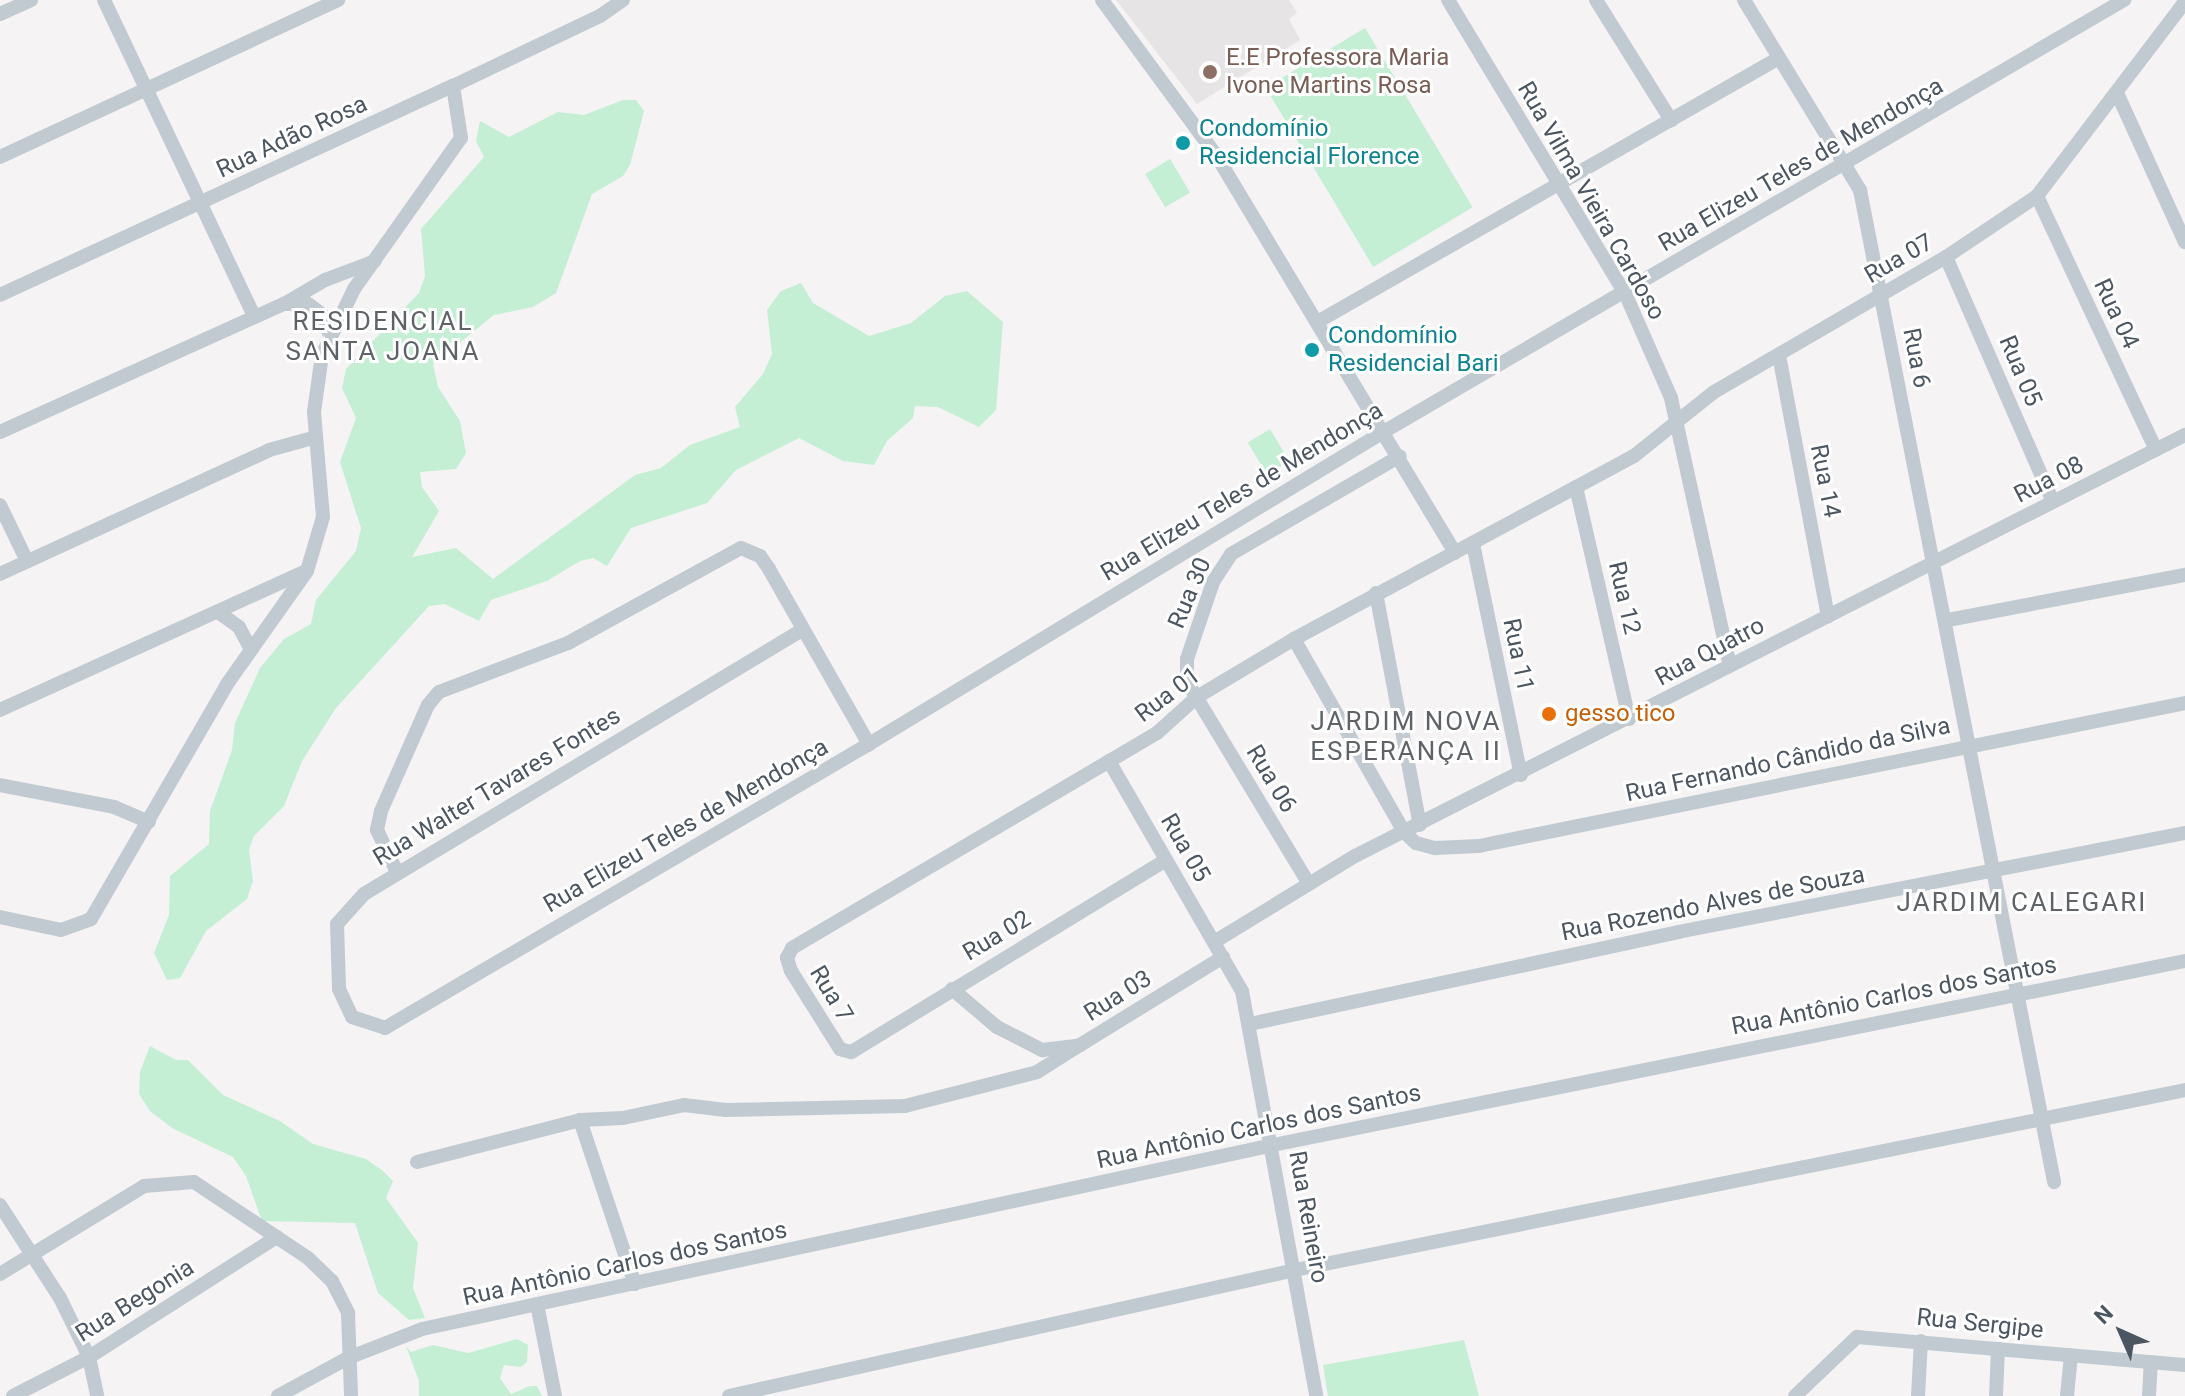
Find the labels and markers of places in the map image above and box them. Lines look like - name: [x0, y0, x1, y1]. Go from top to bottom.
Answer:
- place label: E.E Professora Maria Ivone Martins Rosa: [1226, 44, 1449, 100]
- marker: E.E Professora Maria Ivone Martins Rosa: [1201, 63, 1219, 81]
- place label: Condomínio Residencial Florence: [1199, 115, 1419, 171]
- marker: Condomínio Residencial Florence: [1174, 134, 1192, 152]
- place label: Condomínio Residencial Bari: [1328, 322, 1498, 378]
- marker: Condomínio Residencial Bari: [1303, 341, 1321, 359]
- place label: gesso tico: [1565, 700, 1676, 728]
- marker: gesso tico: [1540, 705, 1558, 723]

